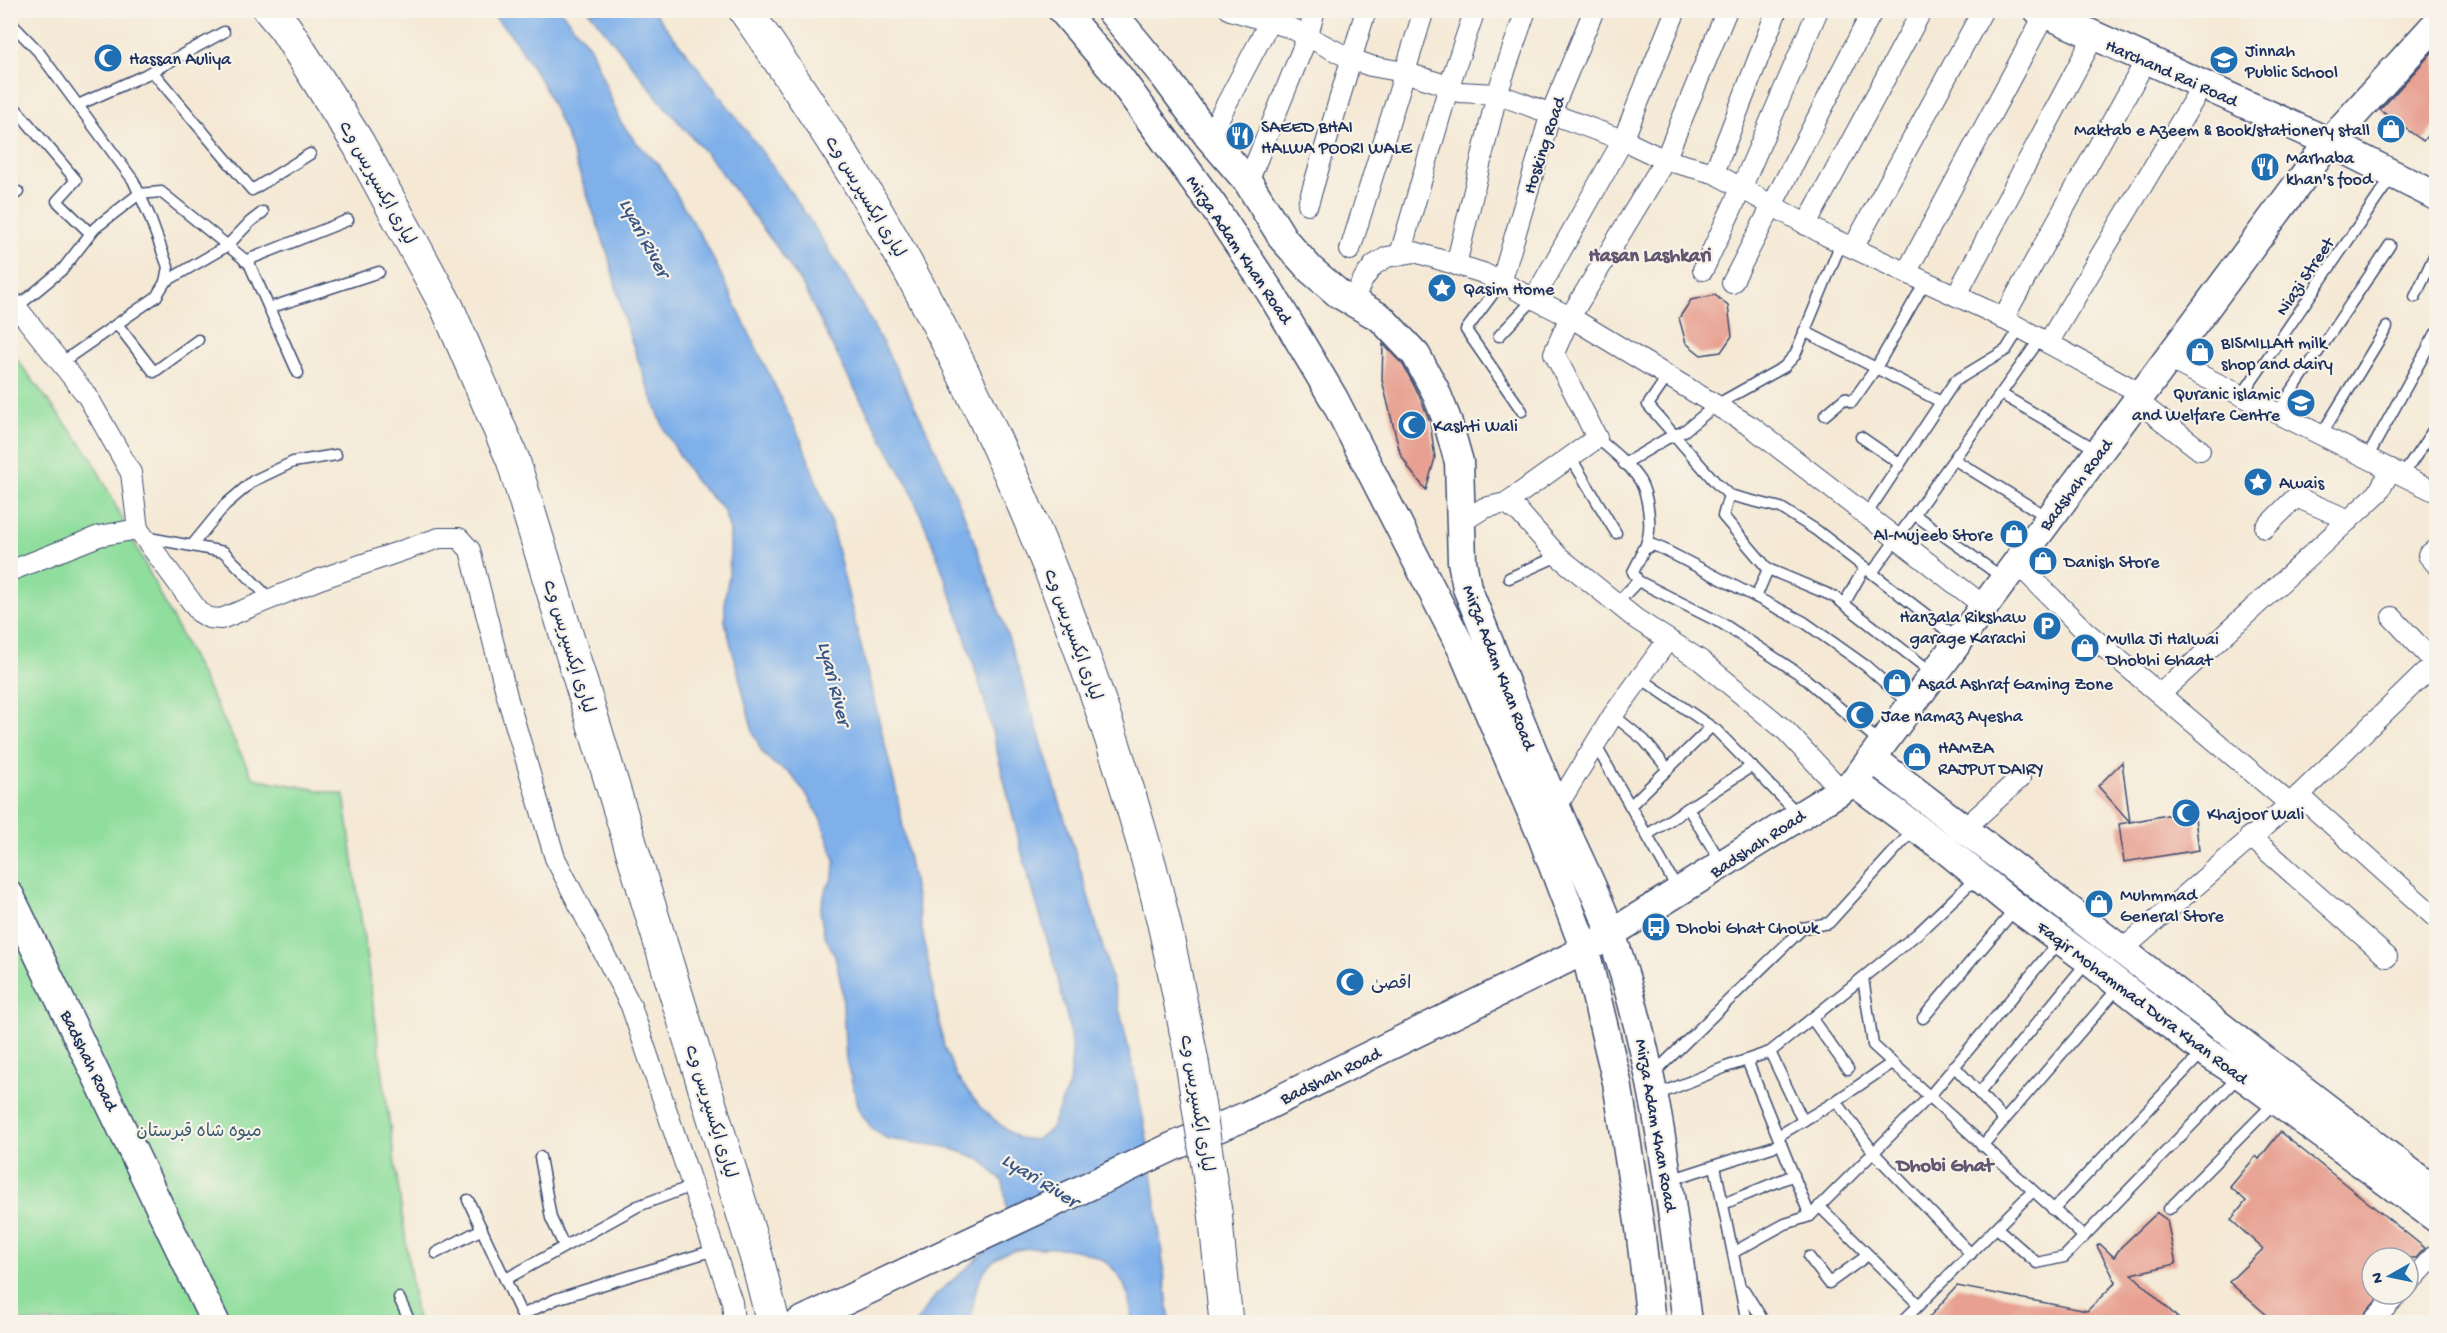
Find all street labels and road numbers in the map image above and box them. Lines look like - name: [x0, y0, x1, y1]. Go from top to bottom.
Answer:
- street label: Harchand Rai Road: [2102, 36, 2242, 113]
- street label: Hosking Road: [1520, 93, 1571, 197]
- street label: لیاری ایکسپریس وے: [333, 117, 419, 249]
- street label: لیاری ایکسپریس وے: [819, 132, 909, 262]
- street label: Mirza Adam Khan Road: [1180, 172, 1296, 330]
- street label: Niazi Street: [2272, 233, 2341, 320]
- street label: Badshah Road: [2035, 434, 2119, 536]
- street label: لیاری ایکسپریس وے: [1038, 566, 1105, 704]
- street label: لیاری ایکسپریس وے: [537, 577, 598, 716]
- street label: Mirza Adam Khan Road: [1457, 583, 1539, 755]
- street label: Badshah Road: [1706, 806, 1811, 884]
- street label: Faqir Mohammad Dura Khan Road: [2031, 917, 2252, 1091]
- street label: Badshah Road: [54, 1006, 122, 1116]
- street label: لیاری ایکسپریس وے: [1174, 1033, 1217, 1174]
- street label: Mirza Adam Khan Road: [1629, 1038, 1680, 1215]
- street label: لیاری ایکسپریس وے: [679, 1042, 740, 1181]
- street label: Badshah Road: [1276, 1043, 1386, 1111]

